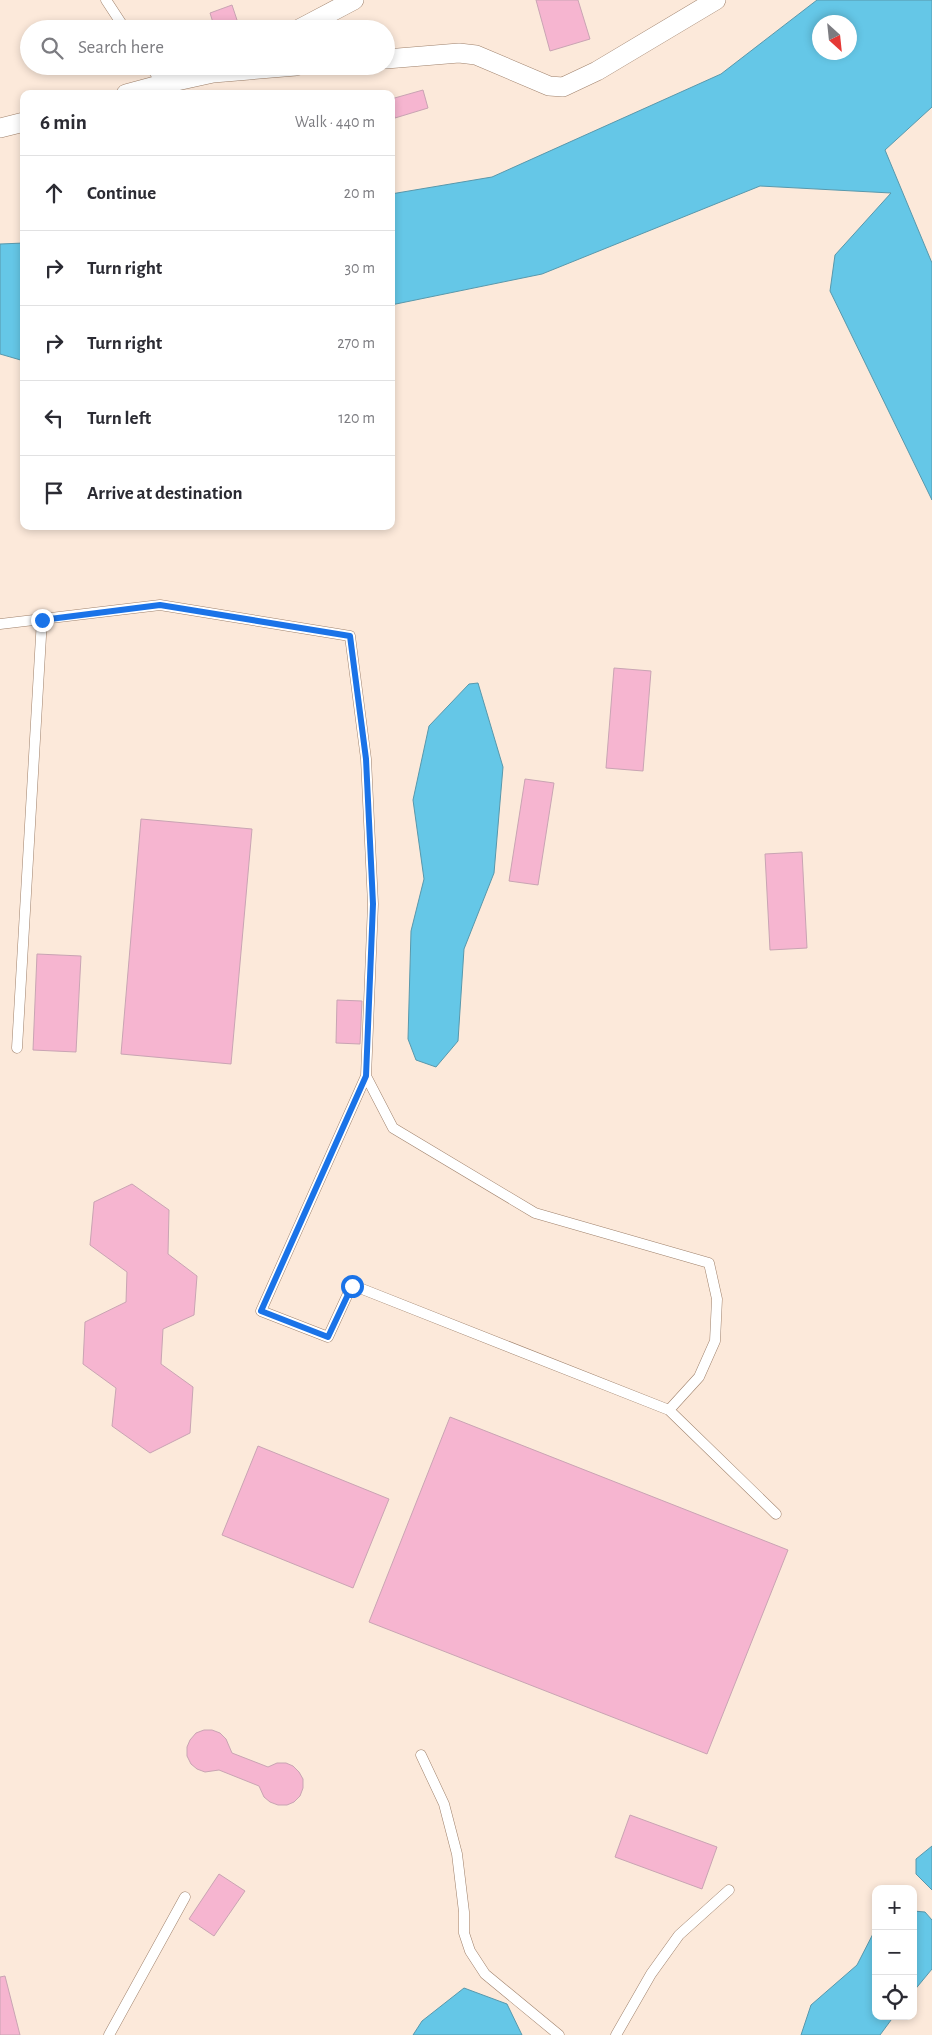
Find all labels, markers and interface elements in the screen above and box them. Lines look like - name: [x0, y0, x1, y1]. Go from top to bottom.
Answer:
- north arrow: [812, 15, 857, 60]
- search box: [20, 20, 395, 75]
- icon: search: [38, 34, 66, 62]
- text: Search here: [78, 38, 164, 57]
- text: 6 min: [40, 112, 87, 133]
- text: Walk · 440 m: [295, 114, 375, 130]
- icon: ahead: [40, 179, 68, 207]
- text: Continue: [87, 184, 156, 203]
- text: 20 m: [344, 185, 375, 201]
- icon: right: [40, 254, 68, 282]
- text: Turn right: [87, 259, 162, 278]
- text: 30 m: [345, 260, 375, 276]
- icon: right: [40, 329, 68, 357]
- text: Turn right: [87, 334, 162, 353]
- text: 270 m: [337, 335, 375, 351]
- icon: left: [40, 404, 68, 432]
- text: Turn left: [87, 409, 151, 428]
- text: 120 m: [338, 410, 375, 426]
- icon: arrive: [40, 479, 68, 507]
- text: Arrive at destination: [87, 484, 243, 503]
- route end: [31, 609, 54, 632]
- route start: [341, 1275, 364, 1298]
- map controls: [872, 1885, 917, 2020]
- button: +: [872, 1885, 917, 1930]
- button: −: [872, 1930, 917, 1975]
- button: locate: [872, 1975, 917, 2020]

